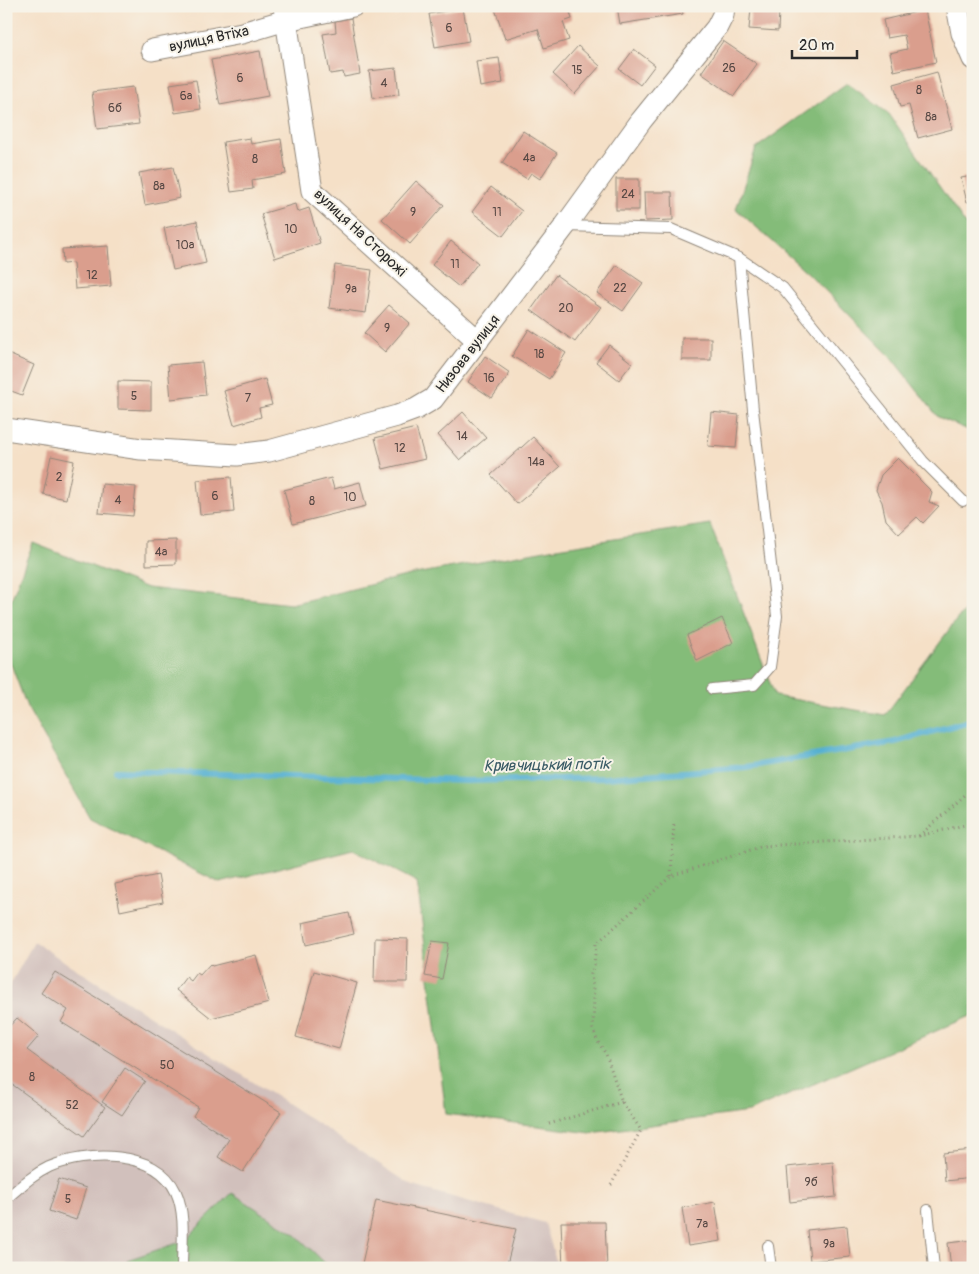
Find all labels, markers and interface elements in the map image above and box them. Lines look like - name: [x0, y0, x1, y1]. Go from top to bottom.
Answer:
- street label: вулиця Втіха: [167, 21, 251, 57]
- house number: 6: [446, 21, 453, 36]
- scale bar: [792, 28, 856, 60]
- text: 20 m: [799, 36, 834, 55]
- house number: 26: [722, 61, 736, 76]
- house number: 15: [571, 63, 583, 78]
- house number: 6: [237, 71, 244, 86]
- house number: 4: [381, 76, 388, 91]
- house number: 8: [916, 83, 922, 98]
- house number: 6а: [180, 89, 193, 104]
- house number: 6б: [108, 101, 122, 116]
- house number: 8а: [925, 110, 937, 125]
- house number: 4а: [523, 151, 536, 166]
- house number: 8: [252, 152, 258, 167]
- house number: 8а: [153, 179, 165, 194]
- street label: вулиця На Сторожі: [310, 185, 411, 281]
- house number: 24: [621, 187, 635, 202]
- house number: 9: [410, 205, 416, 220]
- house number: 11: [492, 205, 502, 220]
- house number: 10: [285, 222, 297, 237]
- house number: 10а: [176, 238, 195, 253]
- house number: 11: [450, 257, 460, 272]
- house number: 12: [86, 268, 98, 283]
- house number: 22: [613, 281, 627, 296]
- house number: 9а: [345, 282, 357, 297]
- house number: 20: [559, 301, 573, 316]
- street label: Низова вулиця: [432, 311, 504, 397]
- house number: 9: [384, 321, 390, 336]
- house number: 18: [534, 347, 544, 362]
- house number: 16: [483, 371, 495, 386]
- house number: 5: [131, 389, 137, 404]
- house number: 7: [245, 391, 252, 406]
- house number: 14: [456, 429, 468, 444]
- house number: 12: [394, 441, 406, 456]
- house number: 14а: [527, 455, 545, 470]
- house number: 2: [56, 470, 63, 485]
- house number: 6: [212, 489, 219, 504]
- house number: 10: [344, 490, 356, 505]
- house number: 4: [115, 493, 122, 508]
- house number: 8: [309, 494, 315, 509]
- house number: 4а: [155, 545, 168, 560]
- water label: Кривчицький потік: [483, 754, 612, 776]
- house number: 50: [160, 1058, 174, 1073]
- house number: 8: [29, 1070, 35, 1085]
- house number: 52: [65, 1098, 79, 1113]
- house number: 9б: [804, 1175, 818, 1190]
- house number: 5: [65, 1192, 71, 1207]
- house number: 7а: [696, 1217, 708, 1232]
- house number: 9а: [823, 1237, 835, 1252]

